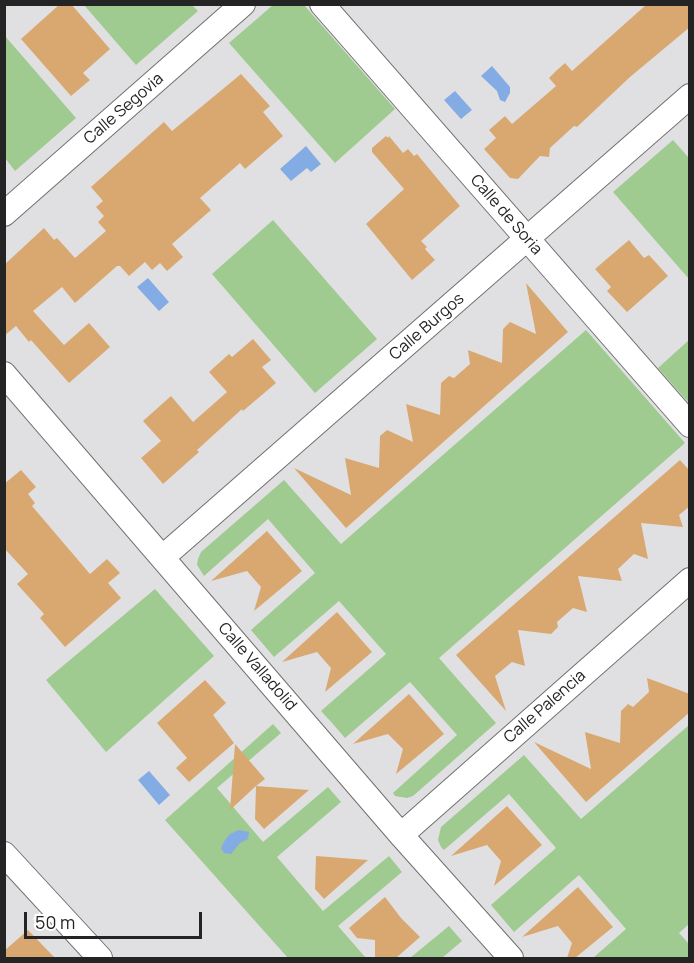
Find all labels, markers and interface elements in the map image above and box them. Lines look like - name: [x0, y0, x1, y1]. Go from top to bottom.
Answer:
- street label: Calle Segovia: [80, 69, 168, 149]
- street label: Calle de Soria: [466, 171, 546, 259]
- street label: Calle Burgos: [386, 289, 468, 365]
- street label: Calle Valladolid: [214, 619, 300, 715]
- street label: Calle Palencia: [500, 666, 590, 748]
- scale bar: [27, 900, 206, 938]
- text: 50 m: [35, 910, 75, 934]

